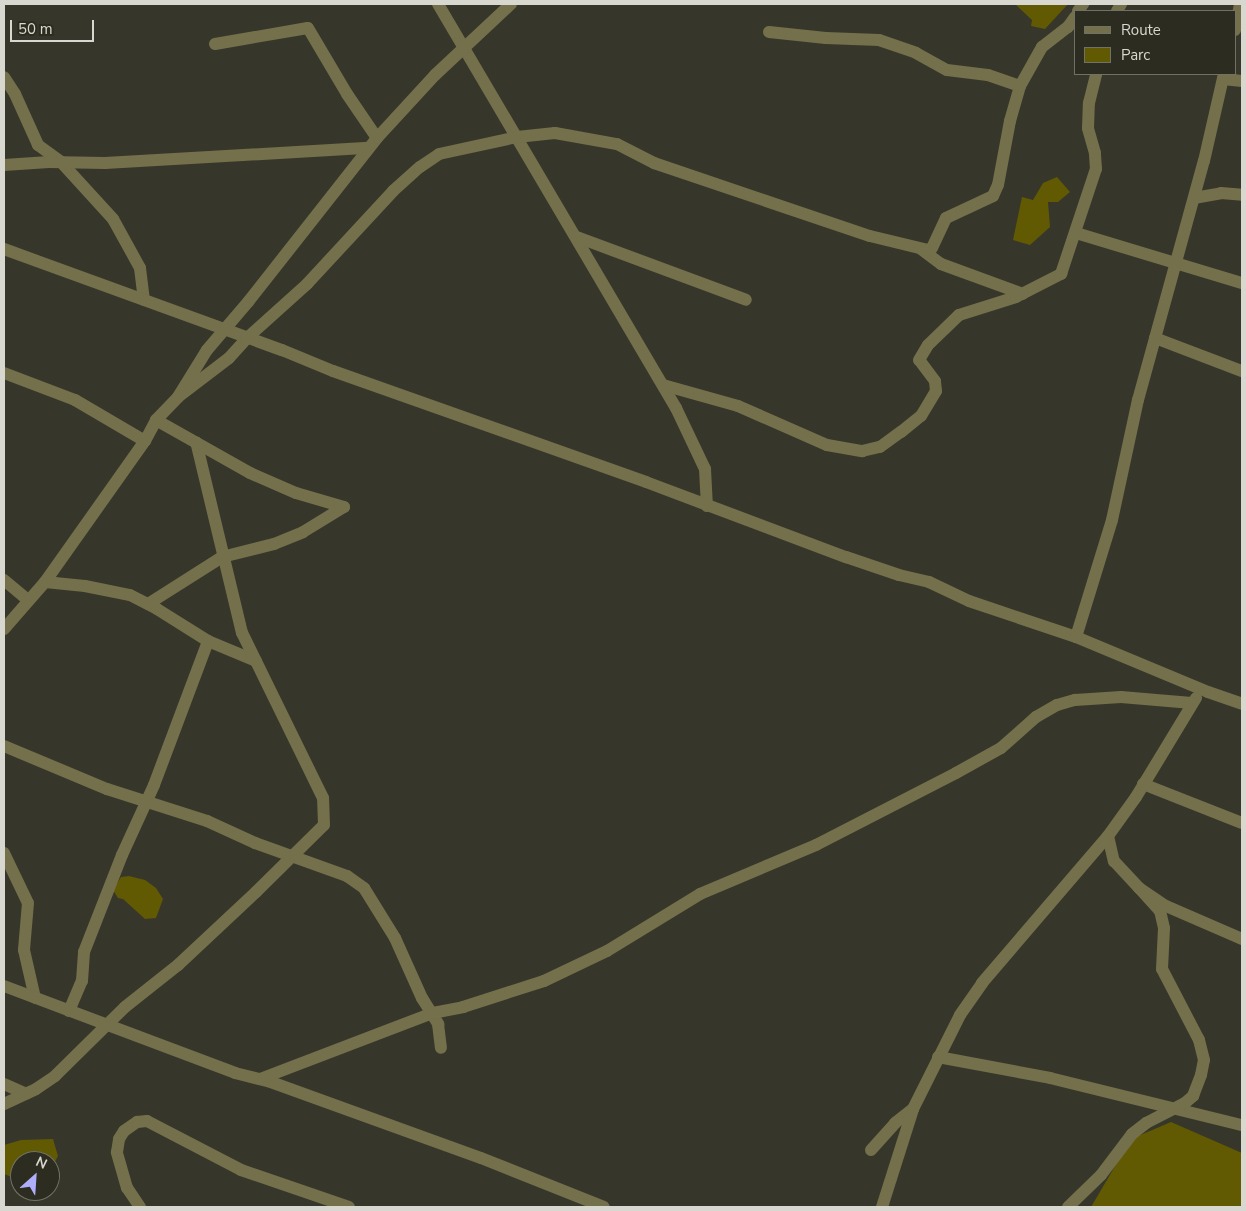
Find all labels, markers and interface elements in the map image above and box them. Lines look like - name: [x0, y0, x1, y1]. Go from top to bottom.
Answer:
- scale bar: [12, 10, 96, 42]
- legend: [1074, 10, 1236, 75]
- text: 50 m: [18, 19, 53, 39]
- text: Route: [1121, 20, 1161, 40]
- text: Parc: [1121, 45, 1150, 65]
- north arrow: [10, 1151, 60, 1201]
- text: N: [32, 1152, 50, 1174]

